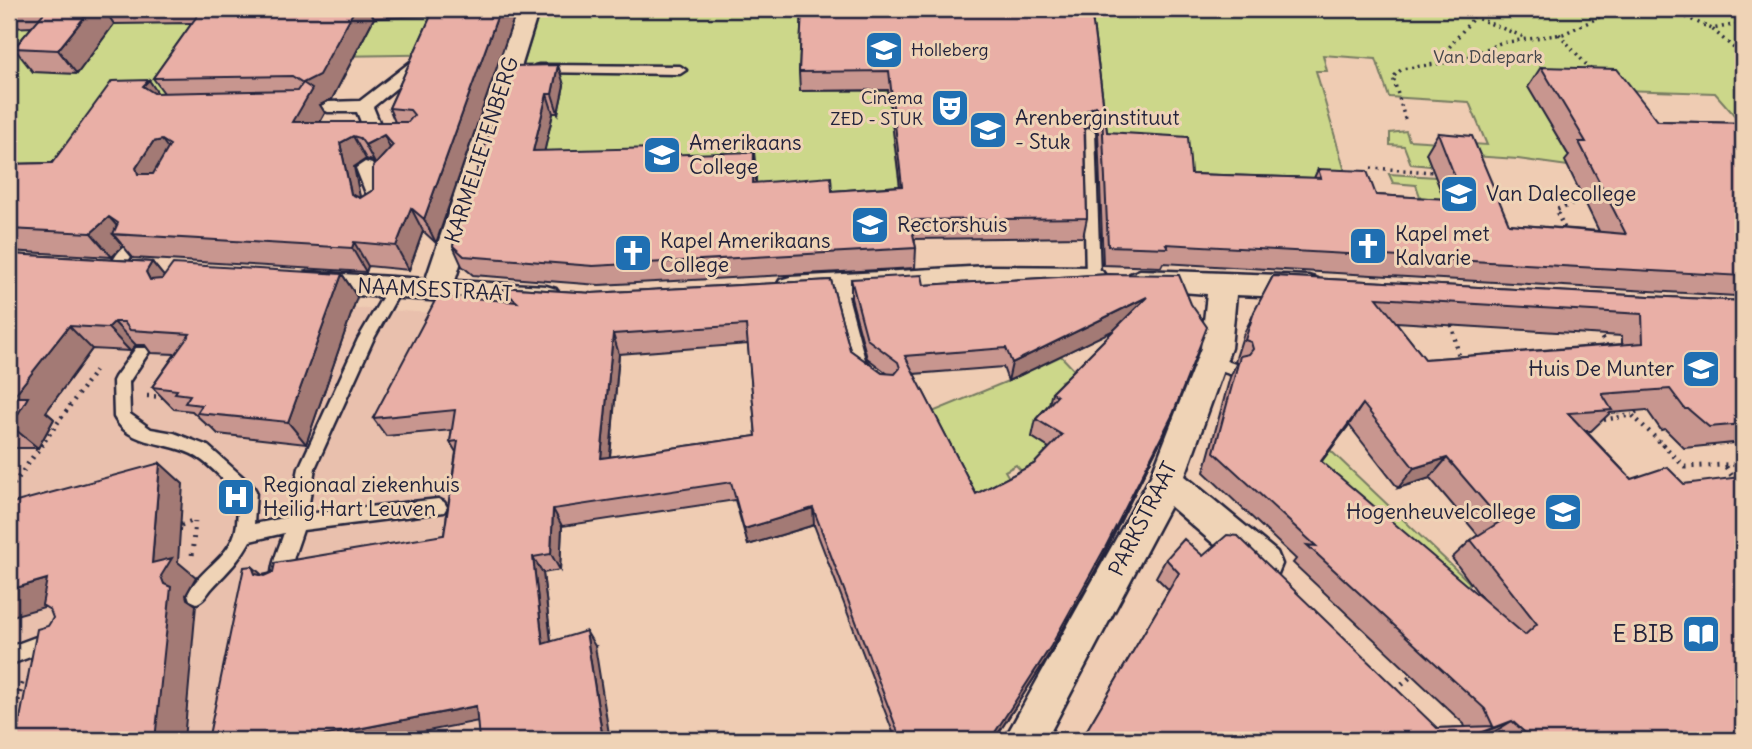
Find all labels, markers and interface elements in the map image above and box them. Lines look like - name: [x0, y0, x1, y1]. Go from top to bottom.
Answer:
- school or university icon: Holleberg: [863, 29, 905, 71]
- place label: Holleberg: [911, 38, 989, 61]
- park label: Van Dalepark: [1433, 45, 1543, 68]
- street label: KARMELIETENBERG: [439, 53, 524, 247]
- place label: Cinema ZED - STUK: [830, 86, 923, 130]
- theatre icon: Cinema ZED - STUK: [929, 87, 971, 129]
- place label: Arenberginstituut - Stuk: [1015, 104, 1180, 155]
- school or university icon: Arenberginstituut - Stuk: [967, 109, 1009, 151]
- place label: Amerikaans College: [689, 129, 802, 180]
- school or university icon: Amerikaans College: [641, 134, 683, 176]
- school or university icon: Van Dalecollege: [1438, 173, 1480, 215]
- place label: Van Dalecollege: [1486, 180, 1636, 207]
- school or university icon: Rectorshuis: [849, 204, 891, 246]
- place label: Rectorshuis: [897, 211, 1007, 238]
- place label: Kapel met Kalvarie: [1395, 220, 1490, 271]
- church icon: Kapel met Kalvarie: [1347, 225, 1389, 267]
- place label: Kapel Amerikaans College: [660, 227, 830, 278]
- church icon: Kapel Amerikaans College: [612, 232, 654, 274]
- street label: NAAMSESTRAAT: [357, 272, 513, 307]
- school or university icon: Huis De Munter: [1680, 348, 1722, 390]
- place label: Huis De Munter: [1528, 355, 1674, 382]
- street label: PARKSTRAAT: [1102, 457, 1183, 581]
- place label: Regionaal ziekenhuis Heilig Hart Leuven: [263, 471, 460, 522]
- hospital icon: Regionaal ziekenhuis Heilig Hart Leuven: [215, 476, 257, 518]
- school or university icon: Hogenheuvelcollege: [1542, 491, 1584, 533]
- place label: Hogenheuvelcollege: [1346, 498, 1536, 525]
- library icon: E BIB: [1680, 613, 1722, 655]
- place label: E BIB: [1613, 618, 1674, 648]

